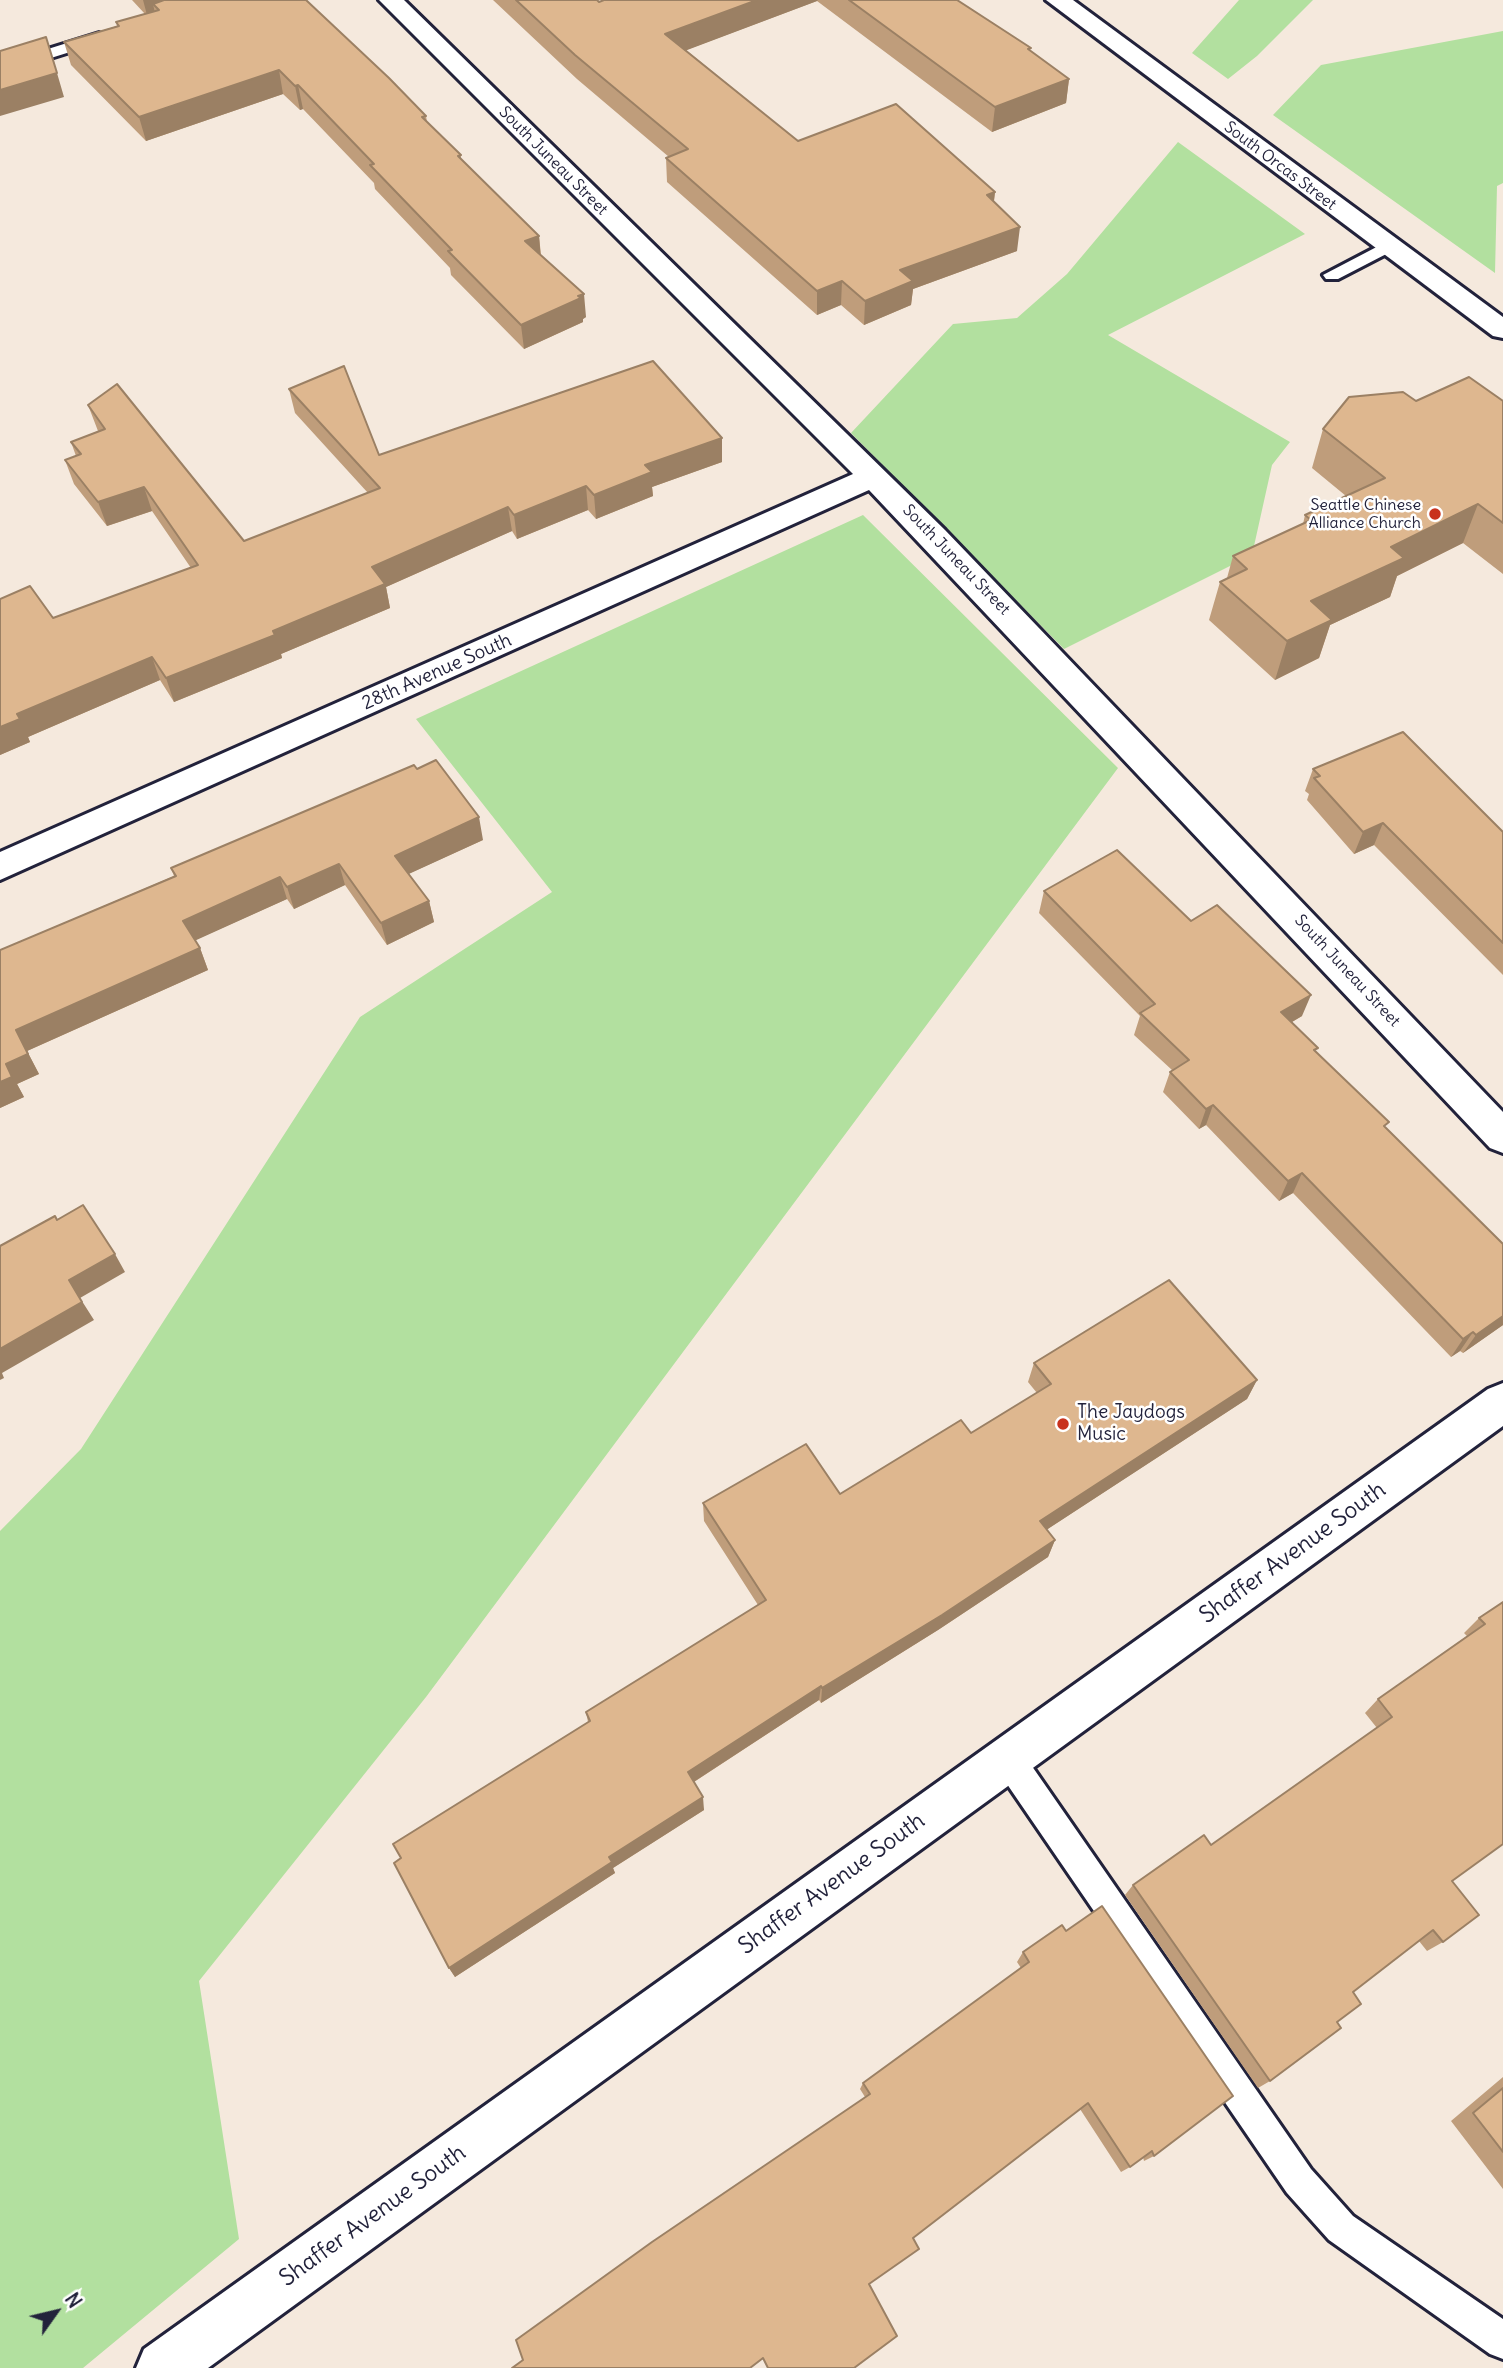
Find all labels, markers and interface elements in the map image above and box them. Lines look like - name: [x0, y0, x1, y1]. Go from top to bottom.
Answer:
- street label: South Juneau Street: [495, 103, 611, 219]
- street label: South Orcas Street: [1220, 118, 1340, 214]
- place label: Seattle Chinese Alliance Church: [1309, 495, 1421, 533]
- street label: South Juneau Street: [898, 501, 1014, 619]
- marker: Seattle Chinese Alliance Church: [1427, 506, 1443, 522]
- street label: 28th Avenue South: [359, 629, 515, 715]
- street label: South Juneau Street: [1290, 911, 1404, 1031]
- place label: The Jaydogs Music: [1077, 1402, 1185, 1446]
- marker: The Jaydogs Music: [1055, 1416, 1071, 1432]
- street label: Shaffer Avenue South: [1194, 1476, 1392, 1630]
- street label: Shaffer Avenue South: [733, 1807, 931, 1961]
- street label: Shaffer Avenue South: [274, 2139, 472, 2293]
- north arrow: [21, 2277, 91, 2347]
- text: N: [60, 2288, 87, 2312]

